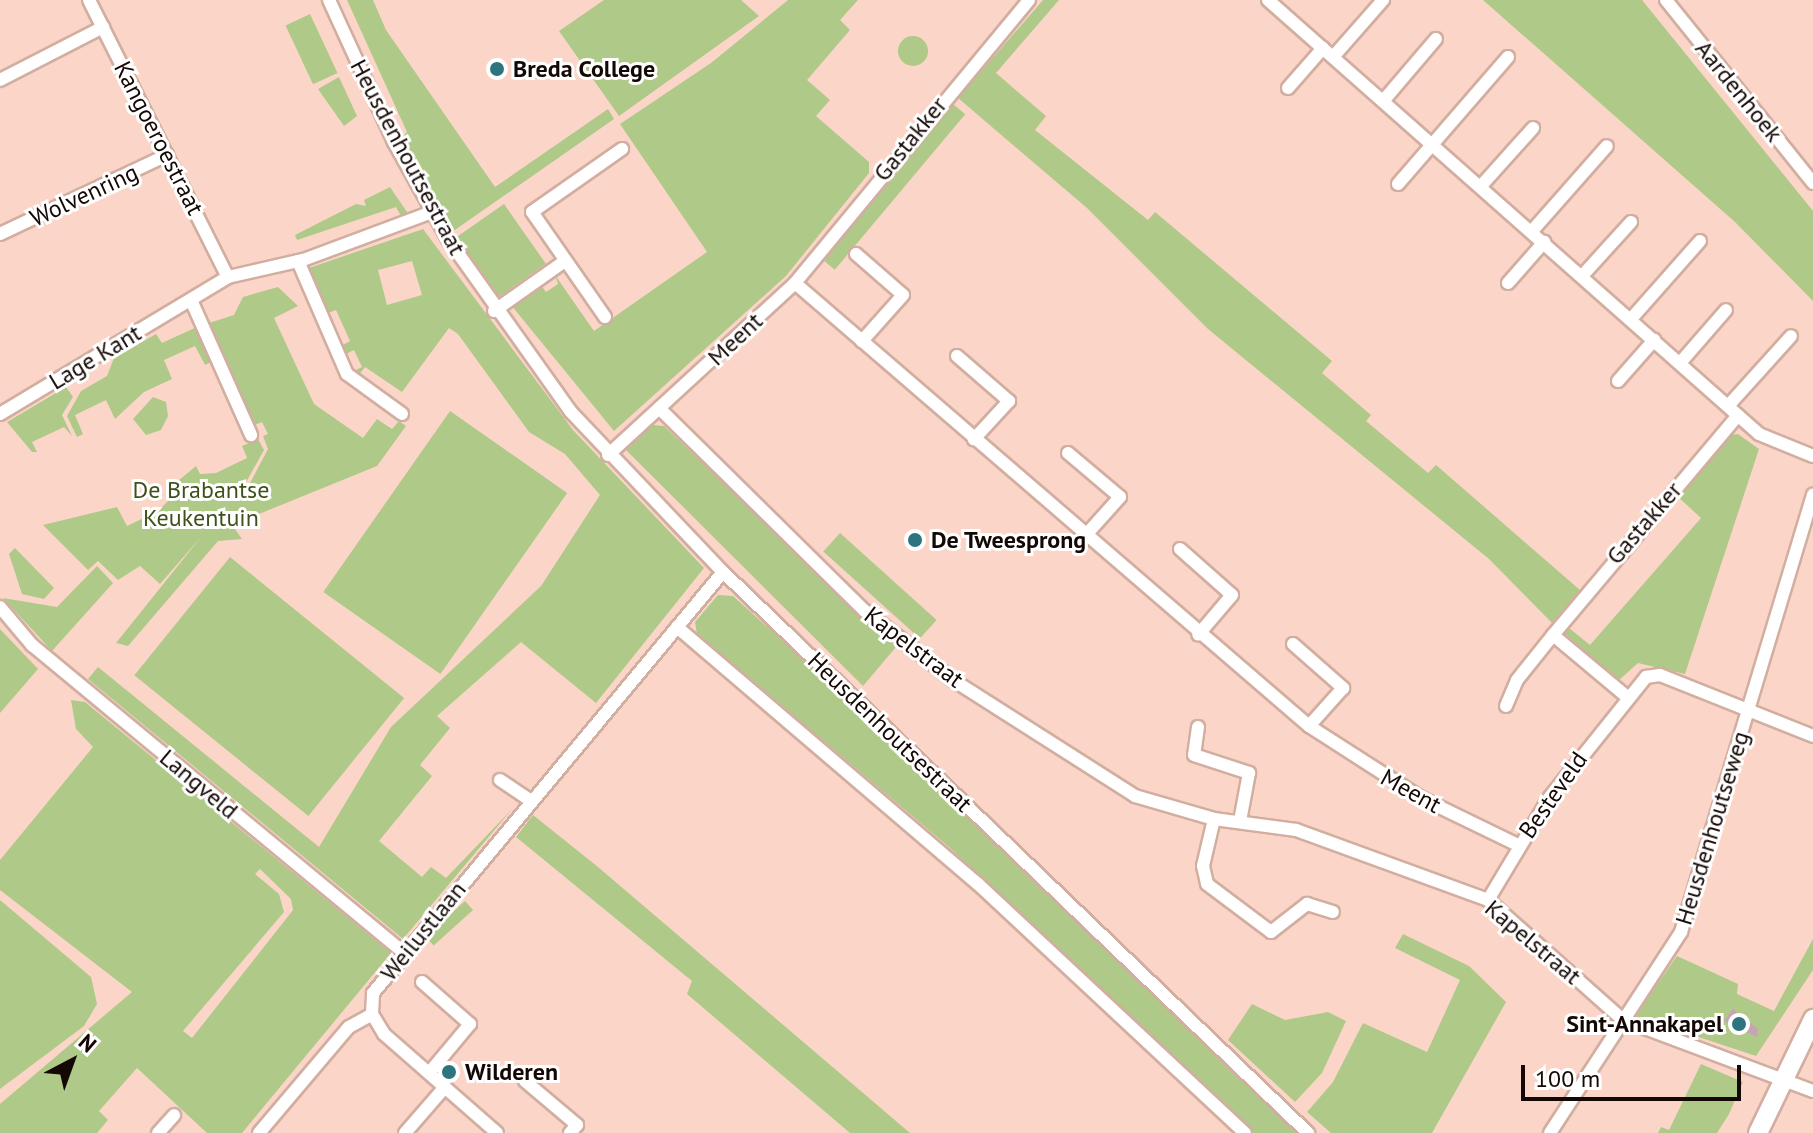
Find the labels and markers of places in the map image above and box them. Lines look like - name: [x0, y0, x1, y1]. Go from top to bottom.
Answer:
- place label: Breda College: [513, 55, 655, 83]
- marker: Breda College: [488, 60, 506, 78]
- place label: De Tweesprong: [931, 526, 1087, 554]
- marker: De Tweesprong: [906, 531, 924, 549]
- place label: Sint-Annakapel: [1566, 1010, 1723, 1038]
- marker: Sint-Annakapel: [1730, 1015, 1748, 1033]
- place label: Wilderen: [465, 1058, 558, 1086]
- marker: Wilderen: [440, 1063, 458, 1081]

